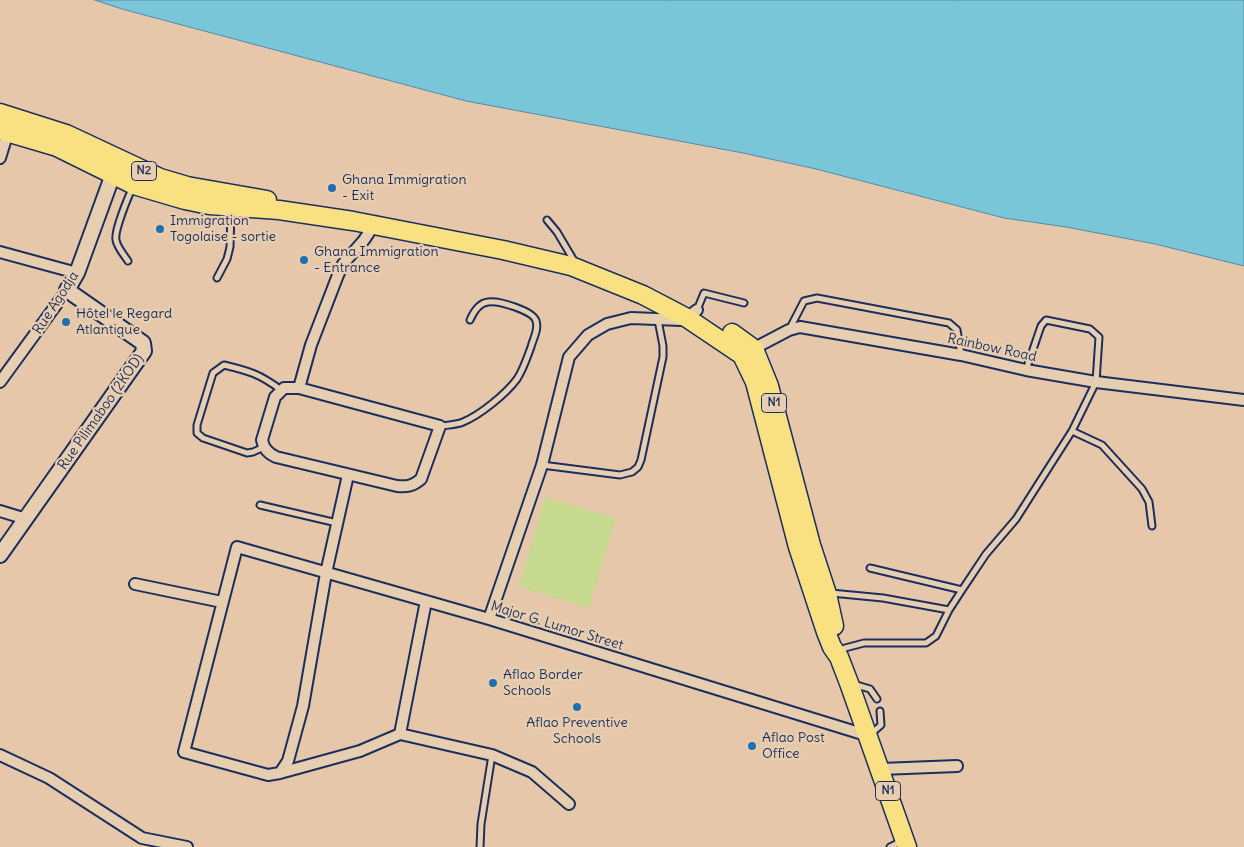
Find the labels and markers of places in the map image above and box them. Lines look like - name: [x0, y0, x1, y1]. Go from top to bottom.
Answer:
- place label: Ghana Immigration - Exit: [342, 172, 467, 204]
- marker: Ghana Immigration - Exit: [326, 182, 338, 194]
- place label: Immigration Togolaise - sortie: [170, 213, 276, 246]
- marker: Immigration Togolaise - sortie: [154, 223, 166, 235]
- place label: Ghana Immigration - Entrance: [314, 244, 439, 276]
- marker: Ghana Immigration - Entrance: [298, 254, 310, 266]
- place label: Hôtel le Regard Atlantique: [76, 306, 172, 338]
- marker: Hôtel le Regard Atlantique: [60, 316, 72, 328]
- place label: Aflao Border Schools: [503, 667, 583, 700]
- marker: Aflao Border Schools: [487, 677, 499, 689]
- marker: Aflao Preventive Schools: [571, 701, 583, 713]
- place label: Aflao Preventive Schools: [526, 715, 628, 748]
- place label: Aflao Post Office: [762, 730, 825, 762]
- marker: Aflao Post Office: [746, 740, 758, 752]

